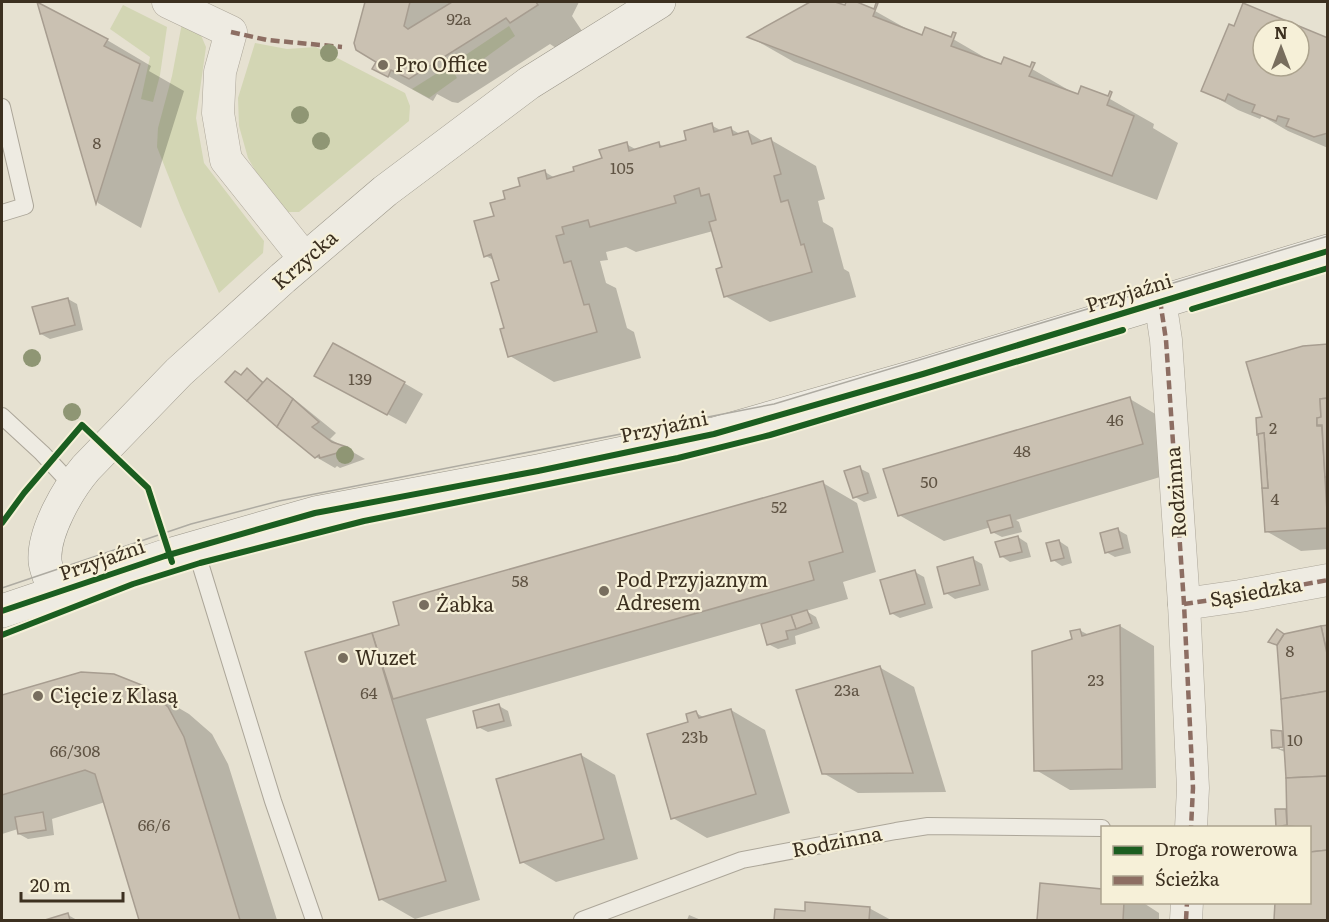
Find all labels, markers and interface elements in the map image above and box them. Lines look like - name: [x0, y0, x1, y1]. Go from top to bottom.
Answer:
- house number: 92a: [447, 6, 472, 30]
- north arrow: [1251, 18, 1311, 78]
- text: N: [1274, 20, 1288, 44]
- place label: Pro Office: [395, 48, 487, 78]
- marker: Pro Office: [376, 58, 390, 72]
- house number: 8: [93, 130, 102, 154]
- house number: 105: [610, 155, 634, 179]
- street label: Krzycka: [264, 221, 343, 295]
- street label: Przyjaźni: [1081, 264, 1176, 318]
- house number: 139: [348, 366, 372, 390]
- street label: Przyjaźni: [617, 401, 711, 449]
- house number: 46: [1106, 407, 1124, 431]
- house number: 2: [1269, 415, 1277, 439]
- house number: 48: [1013, 438, 1031, 462]
- street label: Rodzinna: [1156, 445, 1192, 539]
- house number: 50: [920, 469, 938, 493]
- house number: 4: [1271, 486, 1280, 510]
- house number: 52: [771, 494, 787, 518]
- street label: Przyjaźni: [54, 529, 149, 587]
- place label: Pod Przyjaznym Adresem: [616, 563, 768, 616]
- street label: Sąsiedzka: [1207, 567, 1304, 613]
- house number: 58: [512, 568, 529, 592]
- marker: Pod Przyjaznym Adresem: [597, 584, 611, 598]
- place label: Żabka: [436, 588, 494, 618]
- marker: Żabka: [417, 598, 431, 612]
- house number: 8: [1286, 638, 1295, 662]
- place label: Wuzet: [355, 641, 417, 671]
- marker: Wuzet: [336, 651, 350, 665]
- house number: 23: [1088, 667, 1104, 691]
- house number: 23a: [834, 677, 860, 701]
- place label: Cięcie z Klasą: [50, 679, 178, 709]
- house number: 64: [360, 680, 378, 704]
- marker: Cięcie z Klasą: [31, 689, 45, 703]
- house number: 23b: [682, 724, 708, 748]
- house number: 10: [1287, 727, 1303, 751]
- house number: 66/308: [50, 738, 100, 762]
- house number: 66/6: [138, 812, 171, 836]
- street label: Rodzinna: [789, 817, 885, 863]
- legend: [1101, 826, 1311, 904]
- text: Droga rowerowa: [1155, 835, 1298, 862]
- scale bar: [21, 865, 123, 903]
- text: Ścieżka: [1155, 865, 1220, 892]
- text: 20 m: [30, 871, 71, 898]

